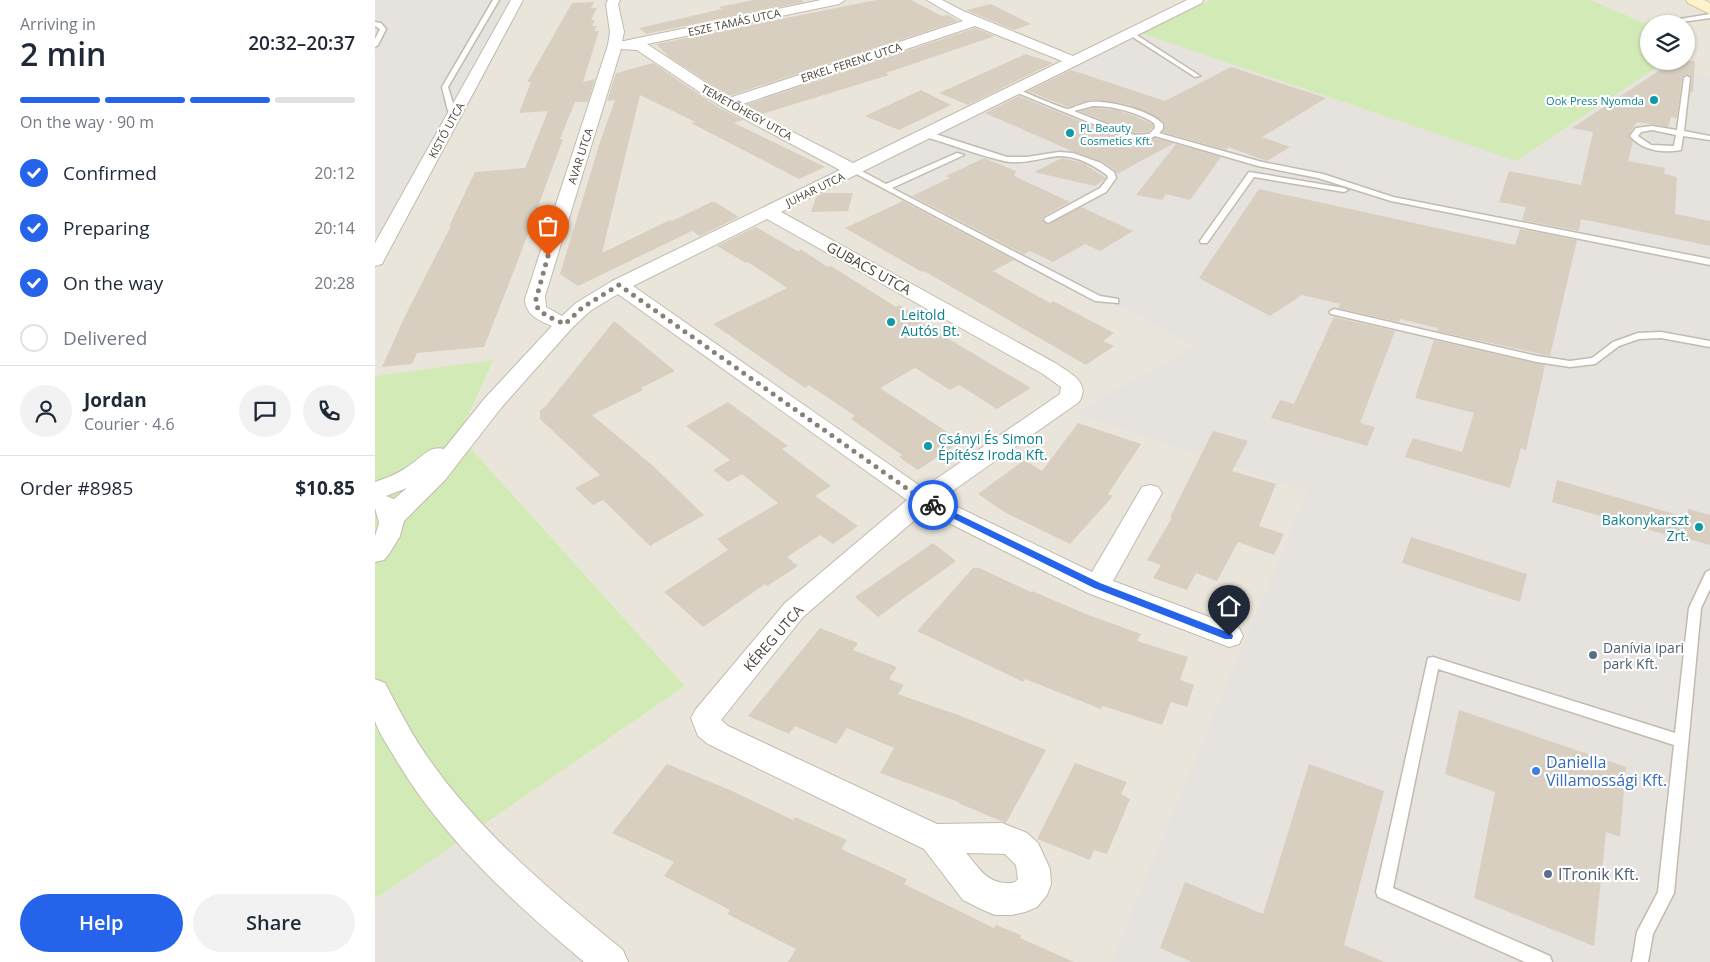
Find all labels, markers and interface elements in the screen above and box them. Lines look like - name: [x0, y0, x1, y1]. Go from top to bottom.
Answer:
- street label: ESZE TAMÁS UTCA: [686, 5, 782, 39]
- text: Arriving in: [20, 13, 96, 35]
- map controls: [1640, 15, 1695, 70]
- button: layers: [1640, 15, 1695, 70]
- text: 20:32–20:37: [248, 30, 355, 56]
- text: 2 min: [20, 32, 106, 75]
- street label: ERKEL FERENC UTCA: [799, 39, 903, 85]
- street label: TEMETŐHEGY UTCA: [699, 81, 795, 143]
- place label: Ook Press Nyomda: [1546, 93, 1644, 108]
- marker: Ook Press Nyomda: [1648, 94, 1660, 106]
- street label: KISTÓ UTCA: [425, 100, 467, 160]
- text: On the way · 90 m: [20, 111, 154, 133]
- place label: PL Beauty Cosmetics Kft.: [1080, 120, 1153, 148]
- street label: AVAR UTCA: [564, 126, 596, 186]
- marker: PL Beauty Cosmetics Kft.: [1064, 127, 1076, 139]
- icon: check: [20, 159, 48, 187]
- text: Confirmed: [63, 160, 157, 186]
- text: 20:12: [314, 162, 355, 184]
- street label: JUHAR UTCA: [782, 168, 847, 210]
- pin: [527, 205, 569, 256]
- icon: bag: [534, 212, 562, 240]
- icon: check: [20, 214, 48, 242]
- text: Preparing: [63, 215, 150, 241]
- text: 20:14: [314, 217, 355, 239]
- street label: GUBACS UTCA: [823, 237, 915, 299]
- icon: check: [20, 269, 48, 297]
- text: On the way: [63, 270, 163, 296]
- text: 20:28: [314, 272, 355, 294]
- place label: Leitold Autós Bt.: [901, 305, 960, 340]
- marker: Leitold Autós Bt.: [885, 316, 897, 328]
- text: Delivered: [63, 325, 147, 351]
- button: person: [20, 385, 72, 437]
- button: chat: [239, 385, 291, 437]
- button: phone: [303, 385, 355, 437]
- text: Jordan: [84, 387, 147, 413]
- text: Courier · 4.6: [84, 413, 175, 435]
- place label: Csányi És Simon Építész Iroda Kft.: [938, 429, 1048, 464]
- marker: Csányi És Simon Építész Iroda Kft.: [922, 440, 934, 452]
- text: Order #8985: [20, 475, 133, 501]
- text: $10.85: [295, 475, 355, 501]
- courier: [908, 480, 958, 530]
- icon: bike: [919, 491, 947, 519]
- place label: Bakonykarszt Zrt.: [1602, 510, 1689, 545]
- marker: Bakonykarszt Zrt.: [1693, 521, 1705, 533]
- pin: [1208, 585, 1250, 636]
- icon: home: [1215, 592, 1243, 620]
- street label: KÉREG UTCA: [739, 601, 807, 675]
- place label: Danívia ipari park Kft.: [1603, 638, 1684, 673]
- marker: Danívia ipari park Kft.: [1587, 649, 1599, 661]
- place label: Daniella Villamossági Kft.: [1546, 751, 1667, 791]
- marker: Daniella Villamossági Kft.: [1530, 765, 1542, 777]
- place label: ITronik Kft.: [1558, 863, 1639, 885]
- marker: ITronik Kft.: [1542, 868, 1554, 880]
- button: Help: [20, 894, 183, 952]
- button: Share: [193, 894, 355, 952]

